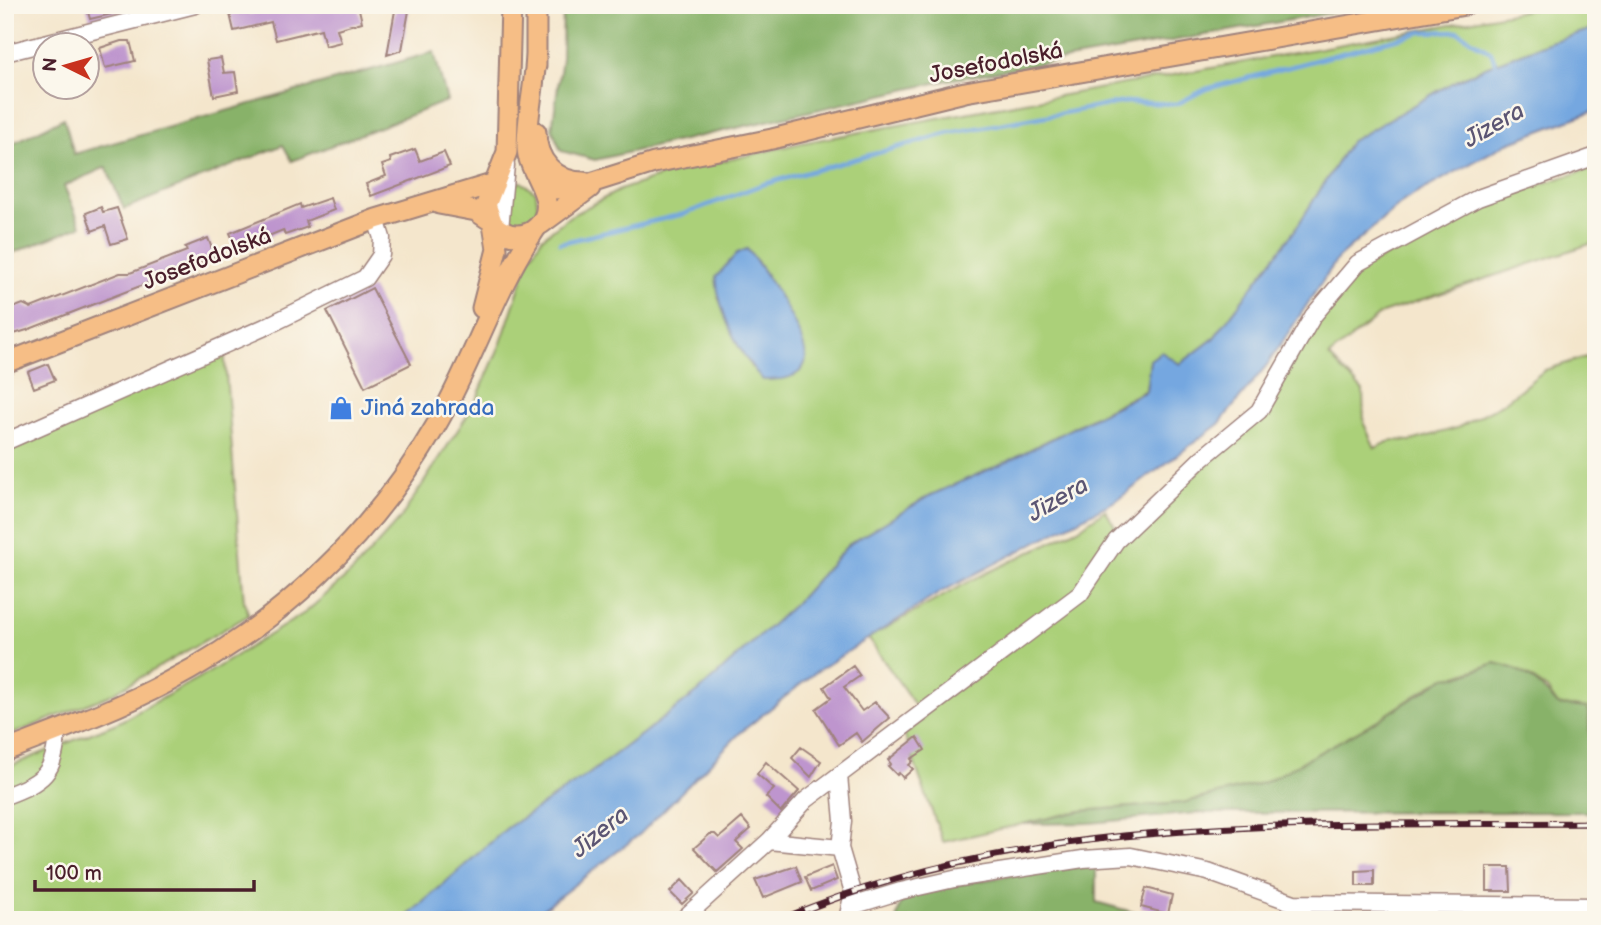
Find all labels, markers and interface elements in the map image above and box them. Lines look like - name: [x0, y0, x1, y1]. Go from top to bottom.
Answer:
- north arrow: [32, 32, 102, 102]
- street label: Josefodolská: [927, 36, 1065, 90]
- text: N: [38, 57, 63, 73]
- water label: Jizera: [1458, 96, 1529, 154]
- street label: Josefodolská: [139, 222, 275, 296]
- shop icon: Jiná zahrada: [327, 394, 355, 422]
- place label: Jiná zahrada: [361, 394, 495, 422]
- water label: Jizera: [1022, 470, 1093, 528]
- water label: Jizera: [565, 800, 634, 864]
- scale bar: [35, 848, 254, 892]
- text: 100 m: [46, 861, 102, 886]

